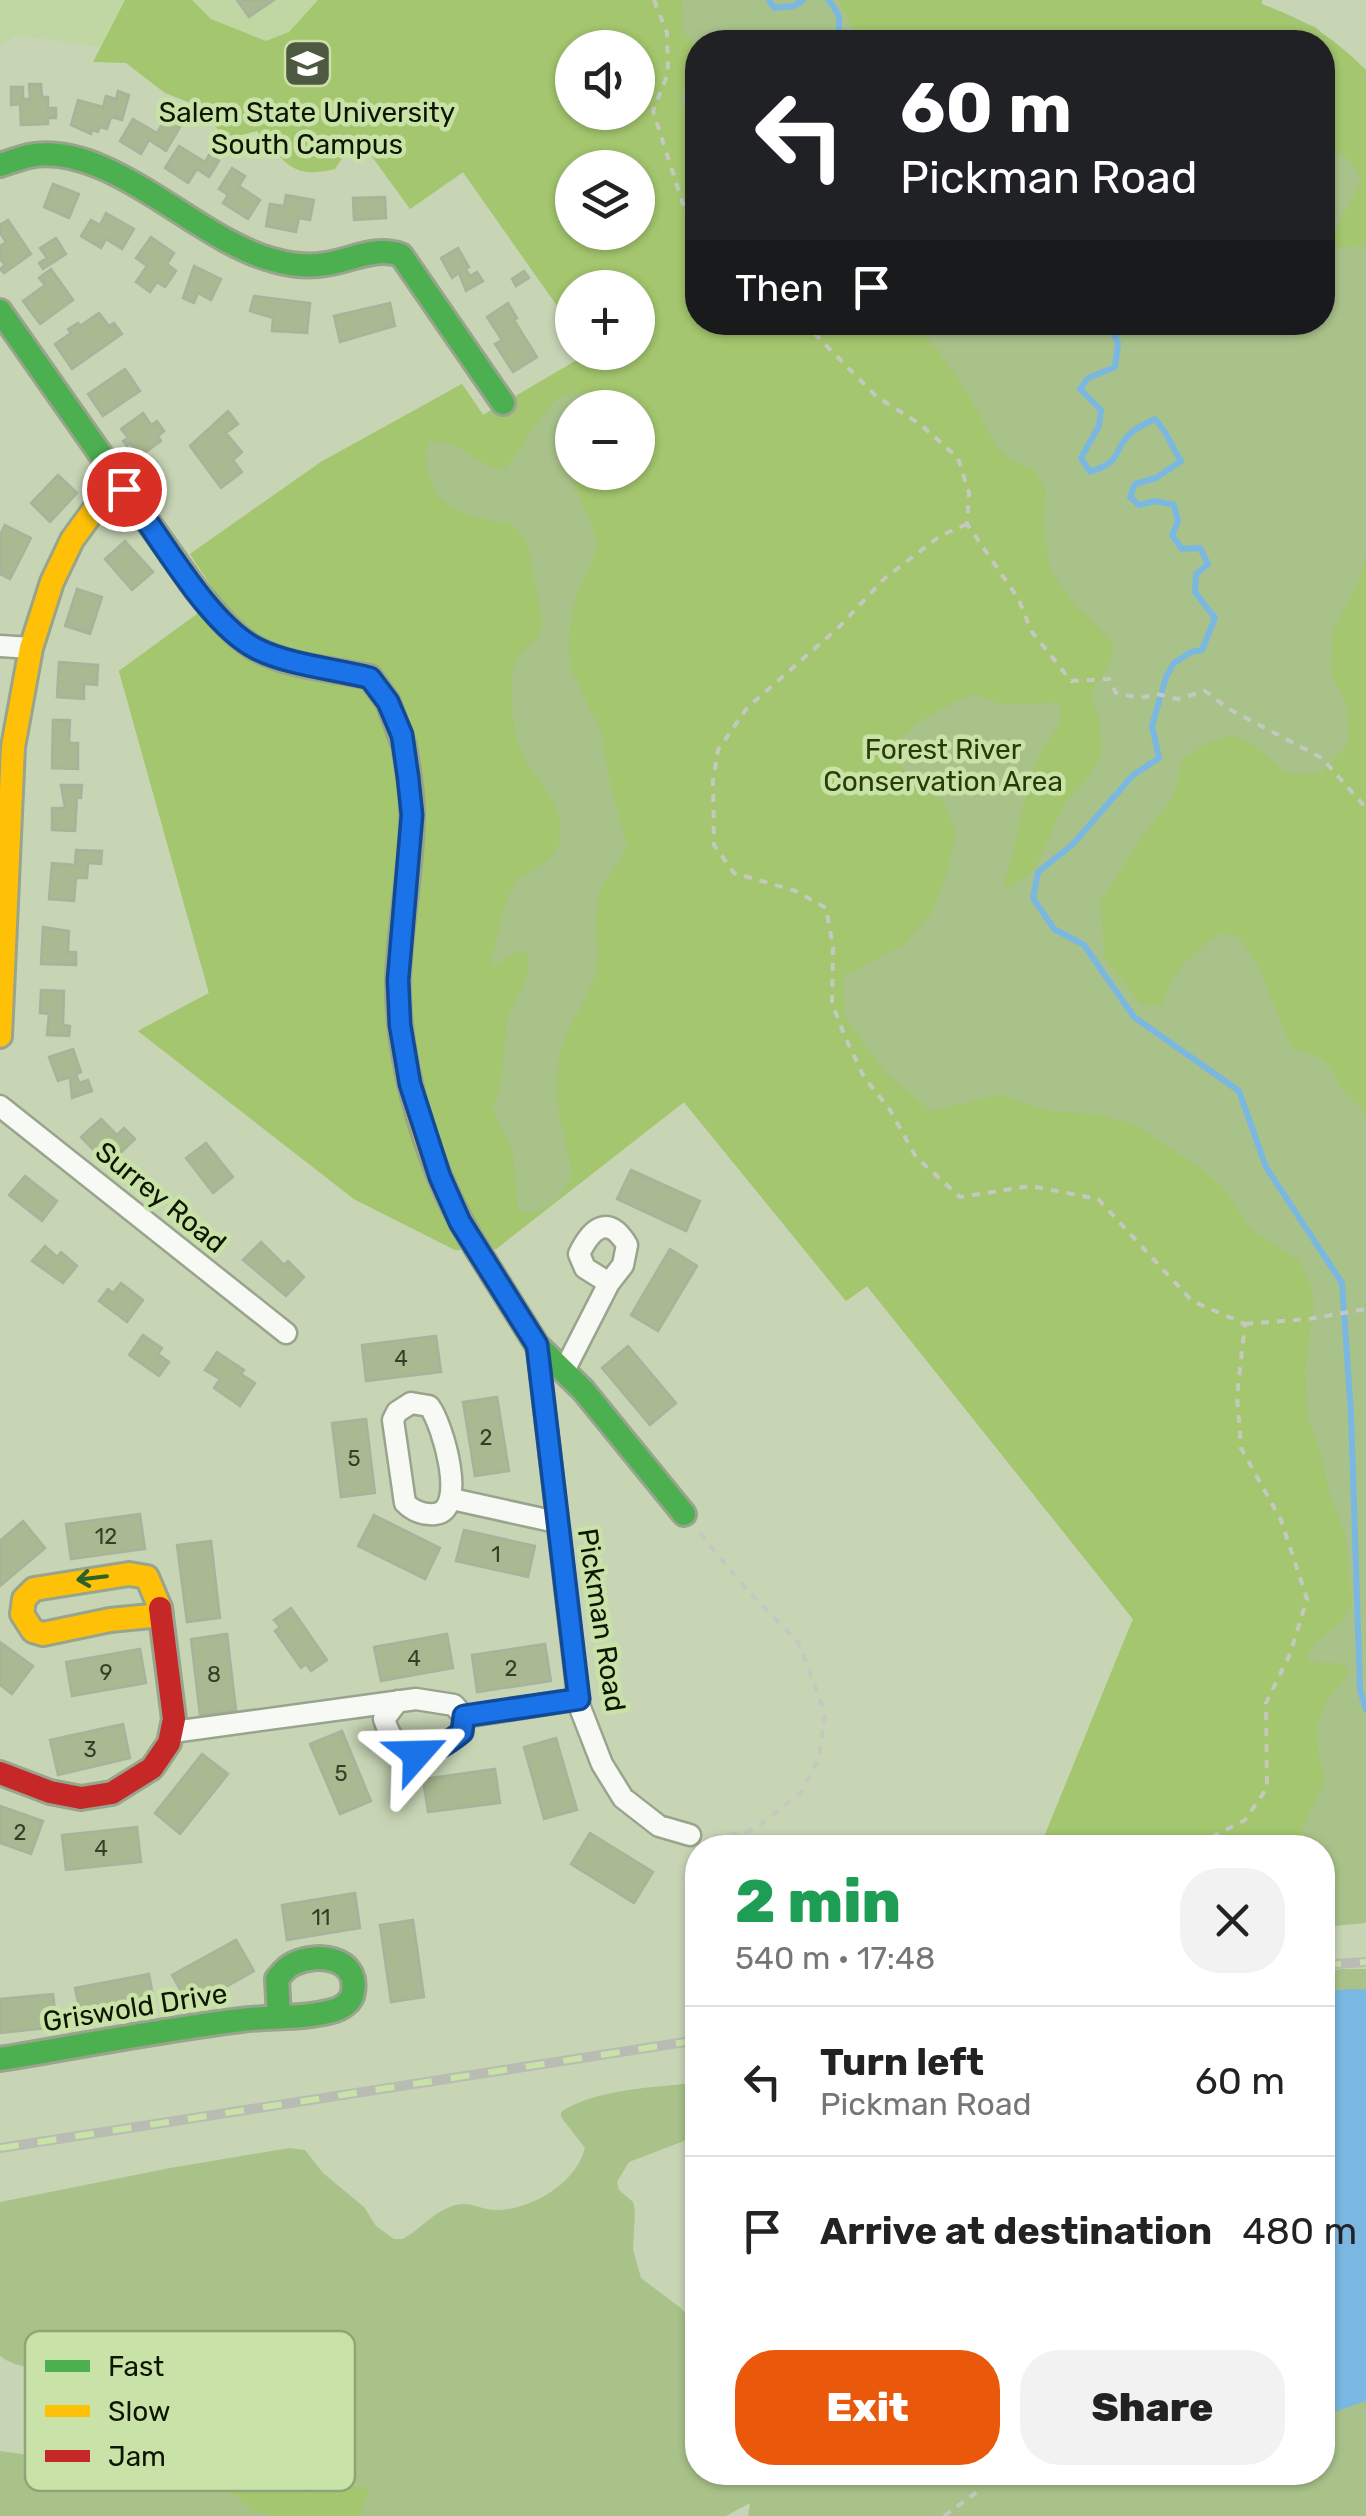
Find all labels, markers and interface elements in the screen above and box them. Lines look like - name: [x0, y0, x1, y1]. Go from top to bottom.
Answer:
- map controls: [555, 30, 655, 490]
- button: sound: [555, 30, 655, 130]
- school or university icon: Salem State University South Campus: [281, 38, 333, 90]
- text: 60 m: [900, 67, 1072, 150]
- icon: left: [735, 70, 865, 200]
- place label: Salem State University South Campus: [159, 96, 455, 161]
- button: layers: [555, 150, 655, 250]
- text: Pickman Road: [900, 151, 1198, 204]
- icon: arrive: [844, 260, 899, 315]
- text: Then: [735, 265, 824, 311]
- button: +: [555, 270, 655, 370]
- button: −: [555, 390, 655, 490]
- pin: [82, 447, 167, 532]
- icon: arrive: [97, 462, 152, 517]
- park label: Forest River Conservation Area: [823, 733, 1063, 798]
- street label: Surrey Road: [89, 1135, 233, 1260]
- house number: 4: [394, 1345, 408, 1372]
- house number: 2: [480, 1424, 492, 1451]
- house number: 5: [347, 1445, 361, 1472]
- house number: 12: [95, 1523, 117, 1550]
- street label: Pickman Road: [571, 1526, 632, 1714]
- house number: 1: [491, 1541, 501, 1568]
- one-way arrow: [76, 1569, 109, 1588]
- house number: 4: [407, 1645, 421, 1672]
- house number: 2: [505, 1655, 517, 1682]
- house number: 9: [99, 1659, 113, 1686]
- house number: 8: [207, 1661, 221, 1688]
- position arrow: [365, 1702, 469, 1806]
- house number: 3: [83, 1736, 97, 1763]
- house number: 5: [334, 1760, 348, 1787]
- house number: 2: [14, 1819, 26, 1846]
- house number: 4: [94, 1835, 108, 1862]
- text: 2 min: [735, 1866, 901, 1937]
- button: close: [1180, 1868, 1285, 1973]
- house number: 11: [312, 1904, 330, 1931]
- text: 540 m · 17:48: [735, 1939, 935, 1977]
- street label: Griswold Drive: [41, 1977, 230, 2038]
- text: Turn left: [820, 2039, 984, 2085]
- icon: left: [735, 2054, 790, 2109]
- text: 60 m: [1195, 2058, 1285, 2104]
- text: Pickman Road: [820, 2085, 1032, 2123]
- icon: arrive: [735, 2204, 790, 2259]
- text: Arrive at destination: [820, 2208, 1212, 2254]
- text: 480 m: [1242, 2208, 1357, 2254]
- legend: [25, 2331, 355, 2491]
- text: Fast: [108, 2350, 164, 2383]
- button: Exit: [735, 2350, 1000, 2465]
- button: Share: [1020, 2350, 1285, 2465]
- text: Slow: [108, 2395, 170, 2428]
- text: Jam: [108, 2440, 166, 2473]

